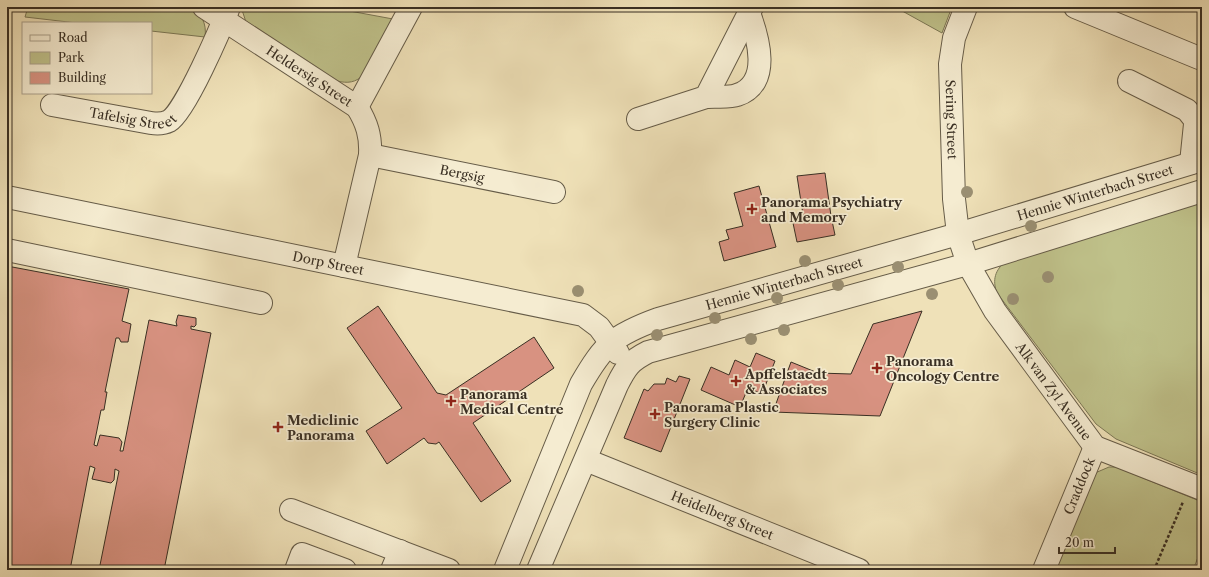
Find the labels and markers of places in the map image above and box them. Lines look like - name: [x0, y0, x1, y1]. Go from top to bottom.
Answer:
- place label: Panorama Psychiatry and Memory: [761, 194, 903, 225]
- marker: Panorama Psychiatry and Memory: [746, 203, 758, 215]
- place label: Panorama Oncology Centre: [886, 353, 999, 384]
- marker: Panorama Oncology Centre: [871, 362, 883, 374]
- place label: Apffelstaedt & Associates: [744, 366, 827, 397]
- marker: Apffelstaedt & Associates: [730, 375, 742, 387]
- place label: Panorama Medical Centre: [460, 386, 564, 417]
- marker: Panorama Medical Centre: [445, 395, 457, 407]
- place label: Panorama Plastic Surgery Clinic: [664, 399, 779, 430]
- marker: Panorama Plastic Surgery Clinic: [649, 408, 661, 420]
- place label: Mediclinic Panorama: [287, 412, 359, 443]
- marker: Mediclinic Panorama: [272, 421, 284, 433]

